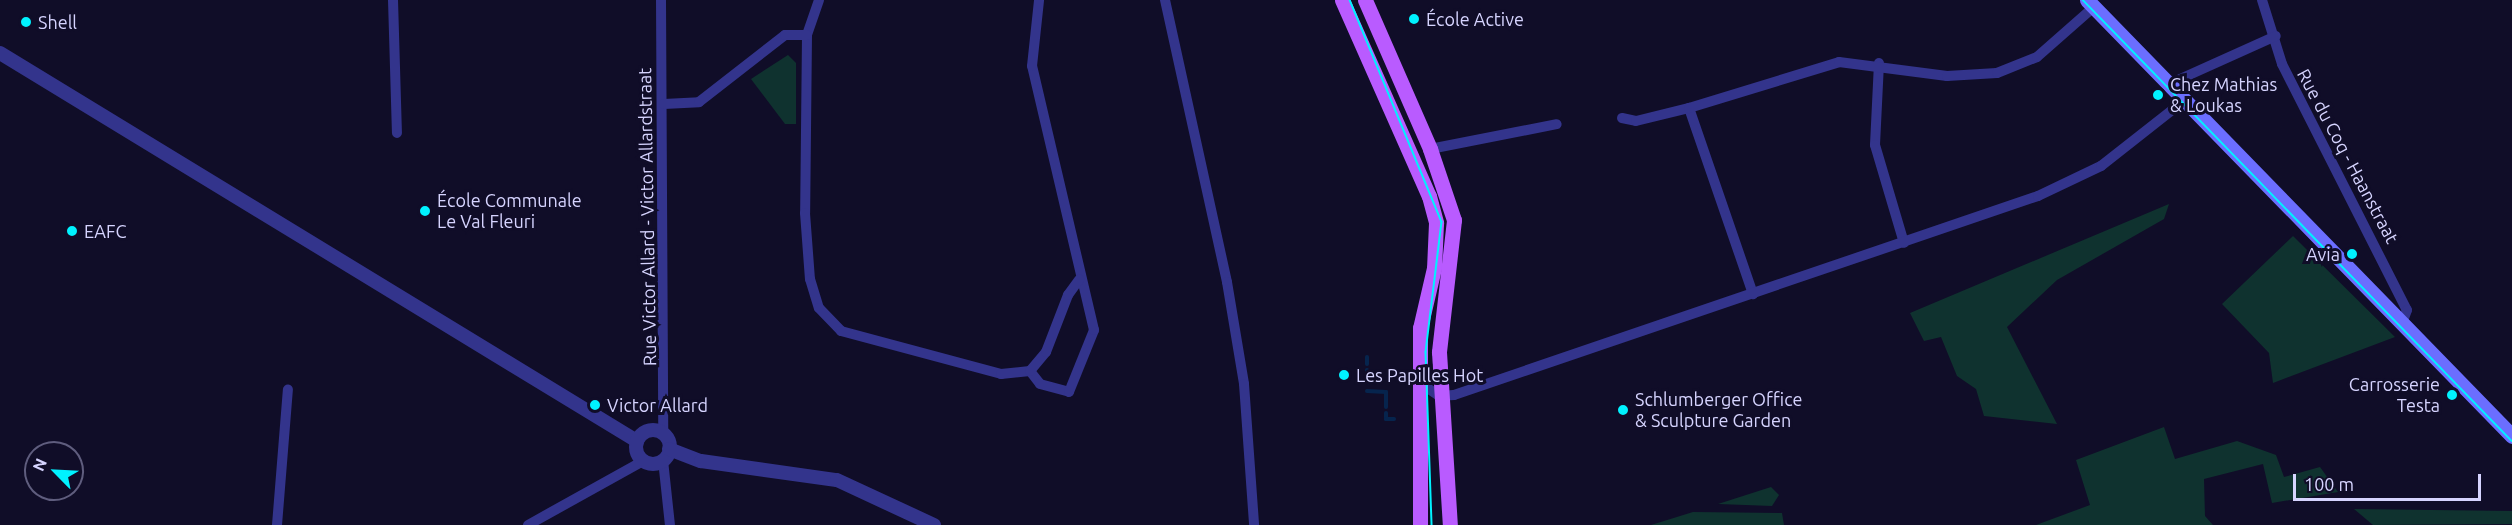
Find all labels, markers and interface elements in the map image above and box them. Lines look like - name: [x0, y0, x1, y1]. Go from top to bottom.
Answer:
- place label: École Active: [1426, 8, 1524, 30]
- place label: Shell: [38, 11, 77, 33]
- marker: École Active: [1407, 12, 1421, 26]
- marker: Shell: [19, 15, 33, 29]
- street label: Rue du Coq - Haanstraat: [2293, 65, 2403, 247]
- street label: Rue Victor Allard - Victor Allardstraat: [634, 68, 660, 366]
- place label: Chez Mathias & Loukas: [2170, 74, 2277, 116]
- marker: Chez Mathias & Loukas: [2151, 88, 2165, 102]
- place label: École Communale Le Val Fleuri: [437, 190, 582, 232]
- marker: École Communale Le Val Fleuri: [418, 204, 432, 218]
- place label: EAFC: [84, 220, 127, 242]
- marker: EAFC: [65, 224, 79, 238]
- place label: Avia: [2306, 243, 2340, 265]
- marker: Avia: [2345, 247, 2359, 261]
- place label: Les Papilles Hot: [1356, 364, 1483, 386]
- marker: Les Papilles Hot: [1337, 368, 1351, 382]
- place label: Carrosserie Testa: [2349, 374, 2440, 416]
- marker: Carrosserie Testa: [2445, 388, 2459, 402]
- place label: Schlumberger Office & Sculpture Garden: [1635, 389, 1802, 432]
- place label: Victor Allard: [607, 394, 708, 416]
- marker: Victor Allard: [588, 398, 602, 412]
- marker: Schlumberger Office & Sculpture Garden: [1616, 403, 1630, 417]
- north arrow: [24, 441, 84, 501]
- text: N: [29, 455, 50, 474]
- scale bar: [2296, 462, 2484, 500]
- text: 100 m: [2304, 474, 2354, 494]

